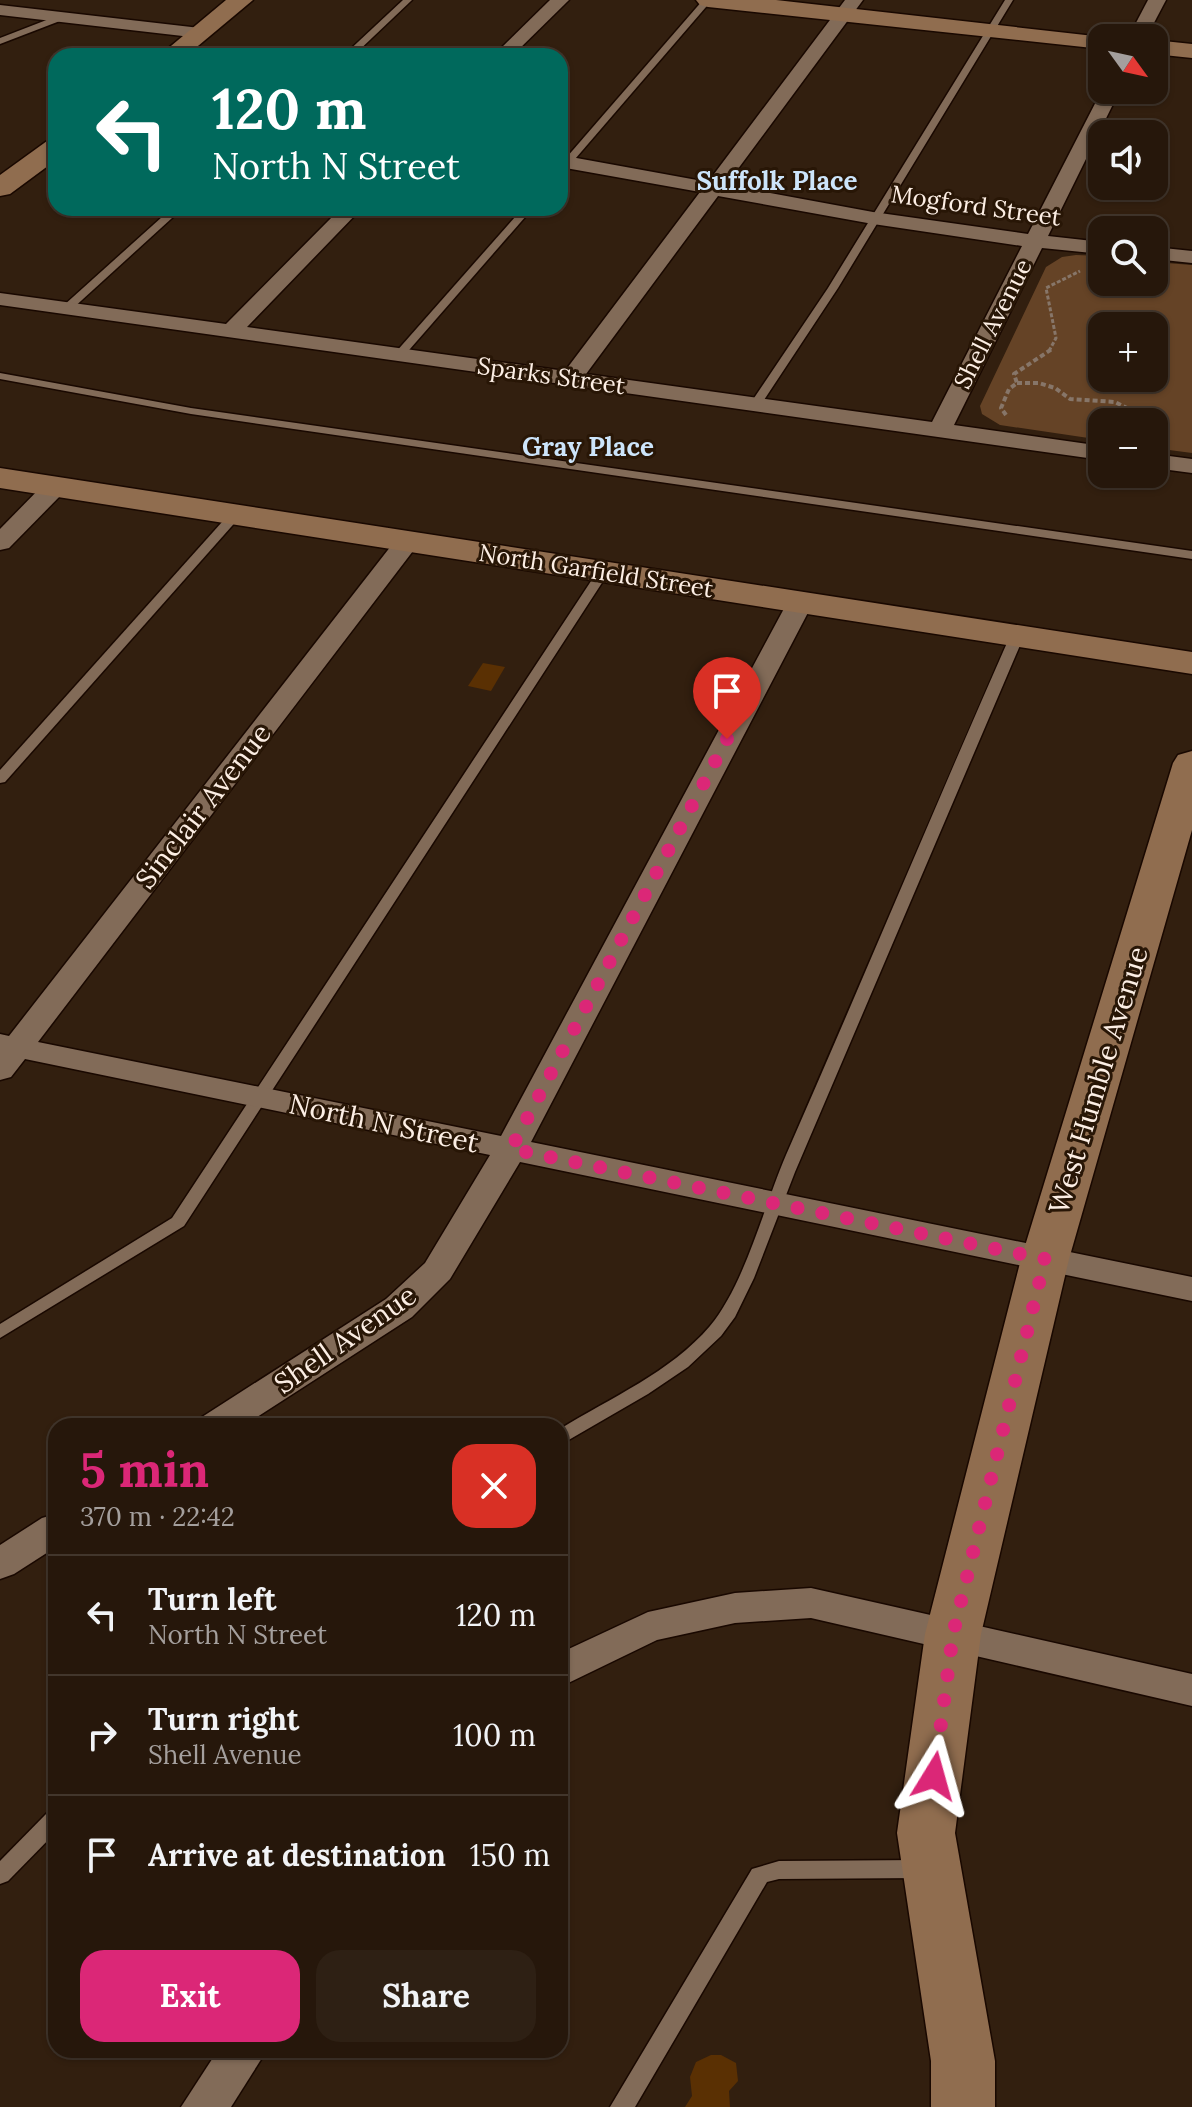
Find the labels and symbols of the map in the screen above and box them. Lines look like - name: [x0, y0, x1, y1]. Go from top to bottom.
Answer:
- north arrow: [1088, 24, 1168, 104]
- district label: Suffolk Place: [696, 164, 858, 197]
- street label: Mogford Street: [889, 178, 1064, 233]
- street label: Shell Avenue: [947, 254, 1039, 394]
- street label: Sparks Street: [475, 350, 628, 401]
- district label: Gray Place: [522, 430, 654, 463]
- street label: North Garfield Street: [477, 537, 716, 604]
- pin: [693, 657, 761, 739]
- street label: Sinclair Avenue: [127, 716, 279, 896]
- street label: West Humble Avenue: [1040, 942, 1156, 1218]
- street label: North N Street: [286, 1085, 482, 1161]
- street label: Shell Avenue: [267, 1277, 423, 1401]
- position arrow: [892, 1734, 976, 1818]

